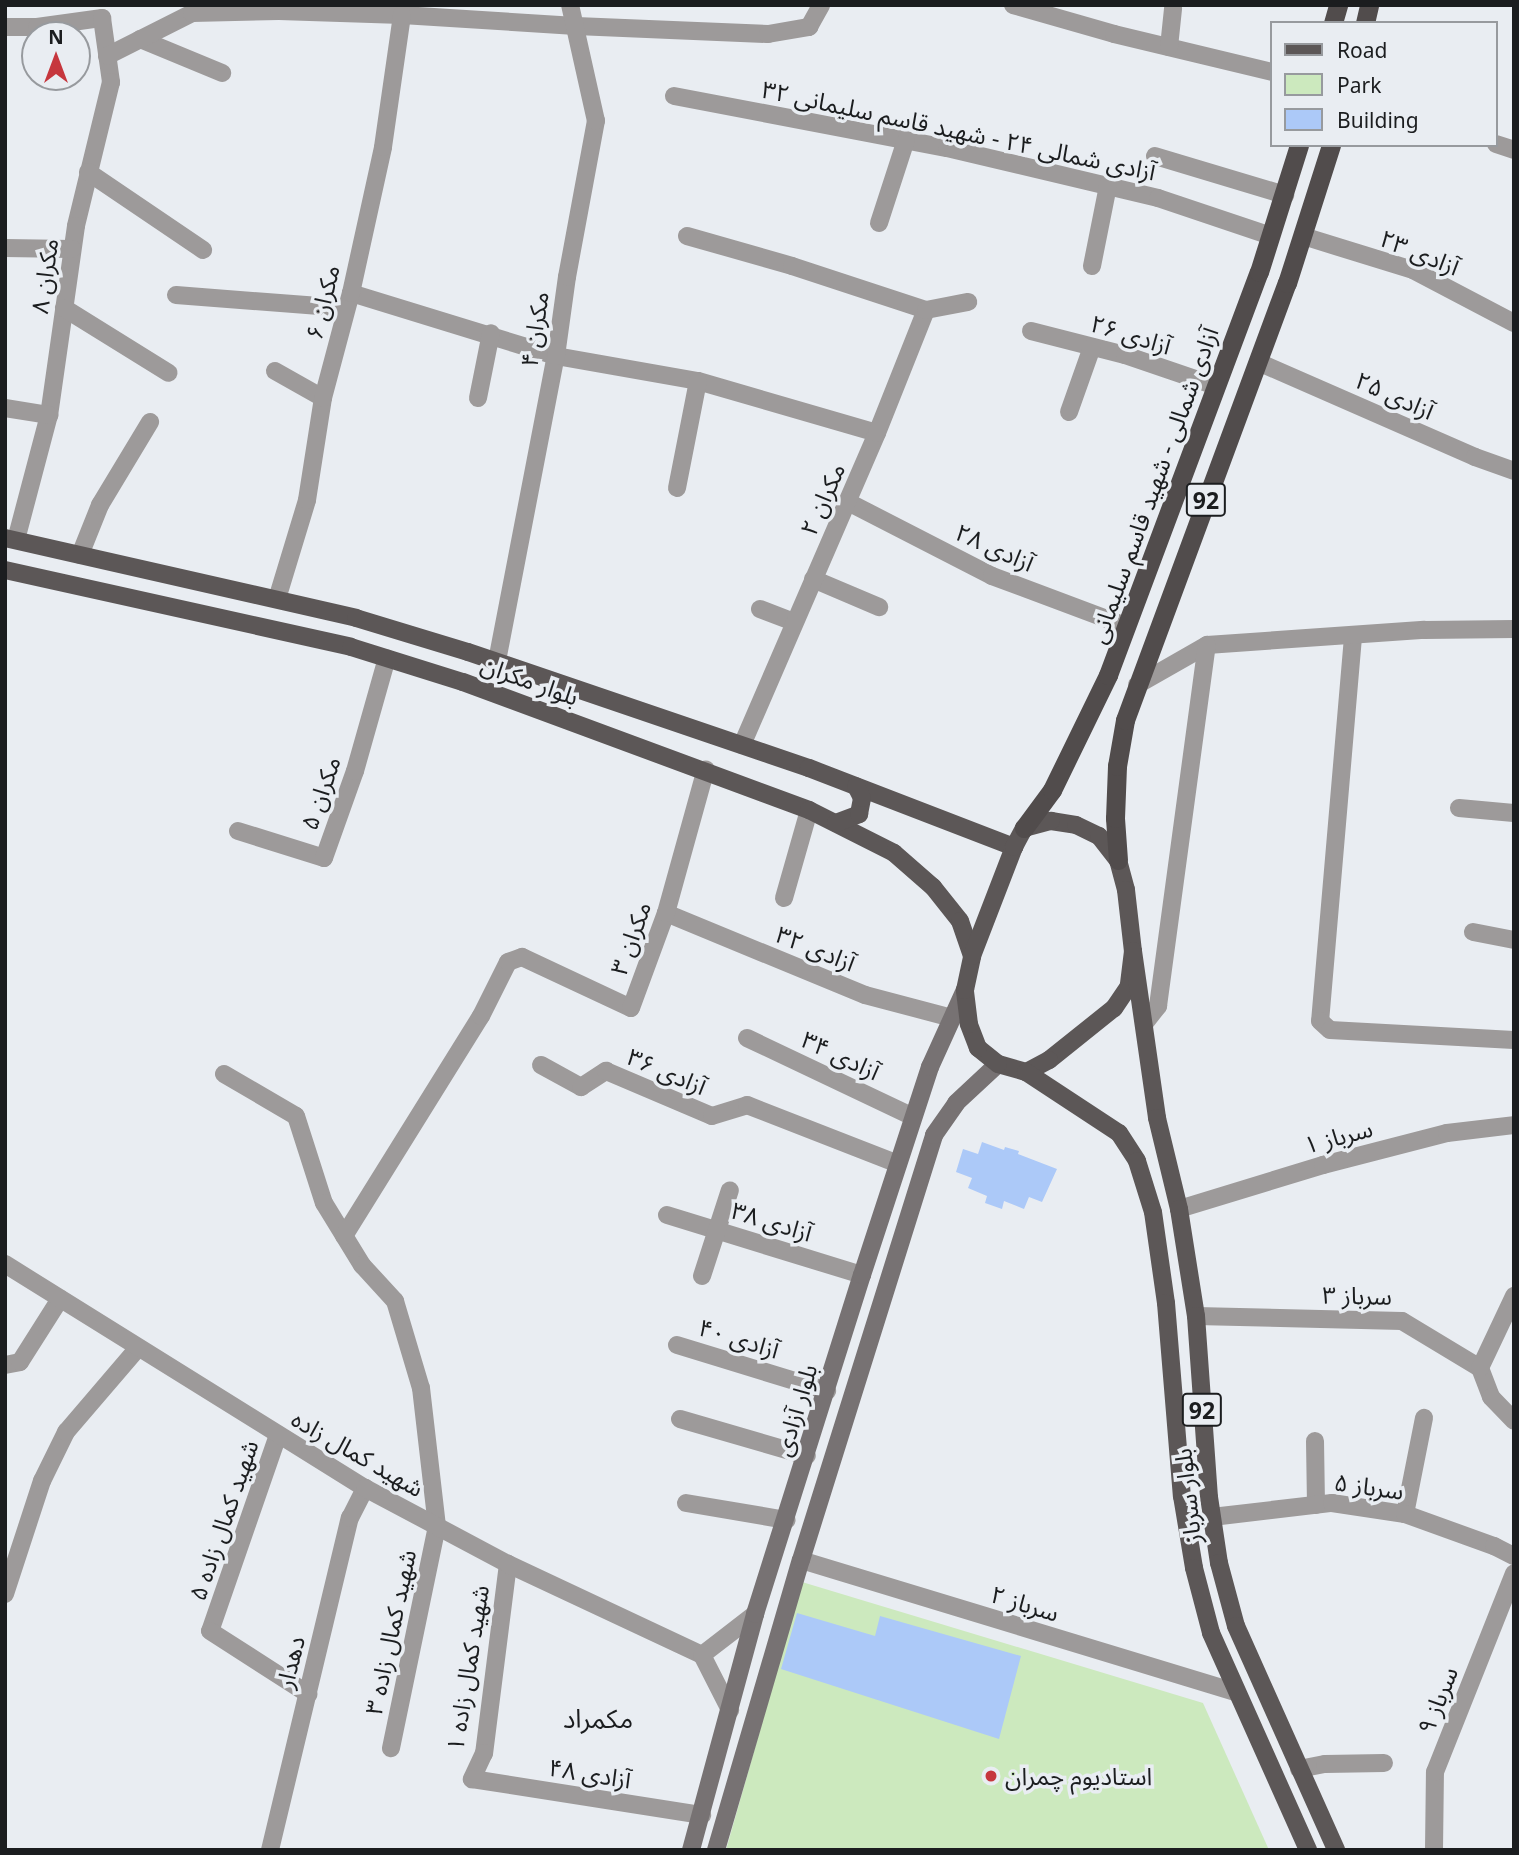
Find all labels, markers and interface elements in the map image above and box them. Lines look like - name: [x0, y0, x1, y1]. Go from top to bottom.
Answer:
- north arrow: [21, 21, 91, 91]
- legend: [1270, 21, 1498, 147]
- text: N: [48, 24, 64, 50]
- text: Road: [1337, 36, 1387, 64]
- text: Park: [1337, 71, 1381, 99]
- street label: آزادی شمالی ۲۴ - شهید قاسم سلیمانی ۳۲: [759, 74, 1159, 186]
- text: Building: [1337, 106, 1419, 134]
- street label: آزادی ۲۳: [1376, 223, 1464, 281]
- street label: مکران ۸: [24, 236, 64, 316]
- street label: مکران ۶: [299, 262, 345, 342]
- street label: مکران ۴: [514, 289, 554, 369]
- street label: آزادی ۲۶: [1087, 308, 1175, 360]
- street label: آزادی شمالی - شهید قاسم سلیمانی: [1082, 323, 1224, 647]
- street label: آزادی ۲۵: [1351, 365, 1439, 425]
- street label: مکران ۲: [793, 459, 851, 539]
- road number: 92: [1185, 480, 1227, 520]
- street label: آزادی ۲۸: [951, 517, 1039, 577]
- street label: بلوار مکران: [477, 649, 583, 711]
- street label: مکران ۵: [294, 752, 346, 834]
- street label: مکران ۳: [604, 897, 656, 979]
- street label: آزادی ۳۲: [772, 919, 860, 977]
- street label: آزادی ۳۴: [797, 1024, 885, 1086]
- street label: آزادی ۳۶: [623, 1042, 711, 1100]
- street label: سرباز ۱: [1301, 1113, 1375, 1159]
- street label: آزادی ۳۸: [728, 1195, 816, 1247]
- street label: سرباز ۳: [1322, 1280, 1392, 1310]
- street label: آزادی ۴۰: [695, 1312, 783, 1364]
- street label: بلوار آزادی: [767, 1360, 823, 1460]
- road number: 92: [1181, 1390, 1223, 1429]
- street label: شهید کمال زاده: [287, 1404, 429, 1502]
- street label: شهید کمال زاده ۵: [182, 1436, 264, 1604]
- street label: بلوار سرباز: [1168, 1447, 1206, 1545]
- street label: سرباز ۵: [1332, 1467, 1406, 1505]
- street label: شهید کمال زاده ۳: [358, 1547, 422, 1717]
- street label: سرباز ۲: [987, 1579, 1063, 1627]
- street label: شهید کمال زاده ۱: [440, 1583, 494, 1753]
- street label: دهدار: [270, 1633, 310, 1691]
- street label: سرباز ۹: [1411, 1662, 1463, 1738]
- district label: مکمراد: [563, 1703, 633, 1735]
- street label: آزادی ۴۸: [547, 1752, 633, 1794]
- place label: استادیوم چمران: [1005, 1762, 1152, 1790]
- marker: استادیوم چمران: [983, 1768, 999, 1784]

